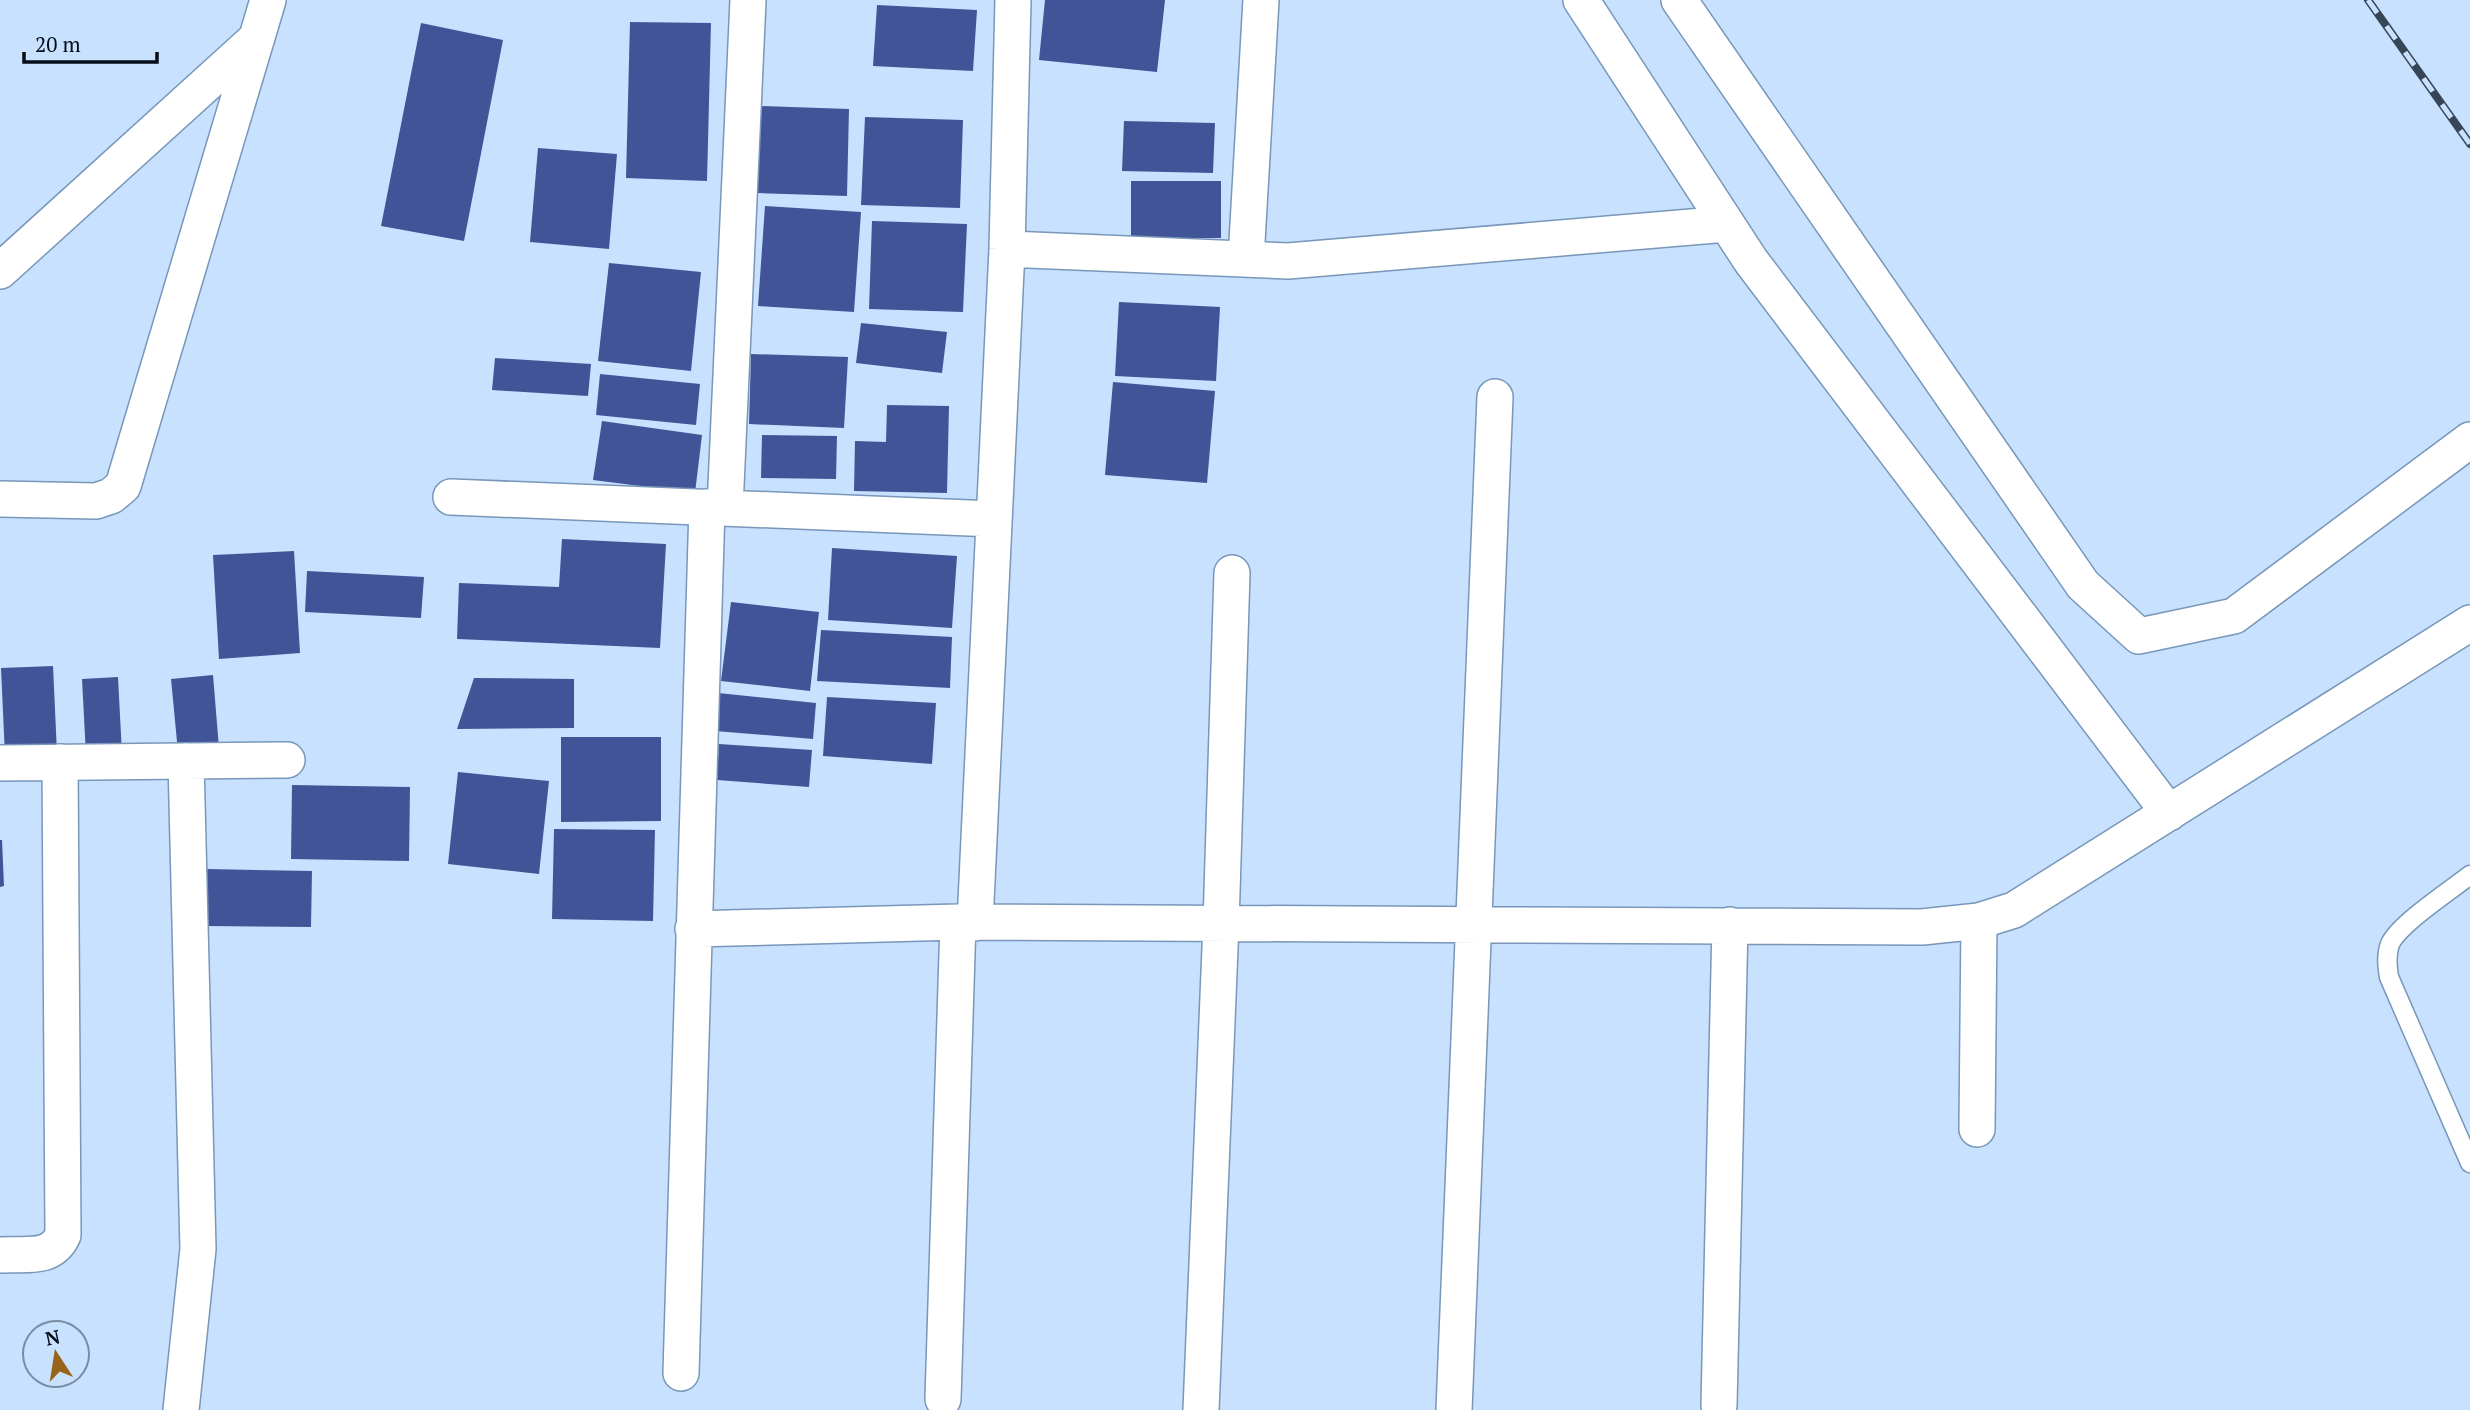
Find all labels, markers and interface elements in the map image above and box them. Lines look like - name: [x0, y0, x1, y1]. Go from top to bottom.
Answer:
- scale bar: [24, 21, 158, 65]
- text: 20 m: [35, 30, 81, 58]
- north arrow: [21, 1319, 91, 1389]
- text: N: [43, 1323, 63, 1351]

